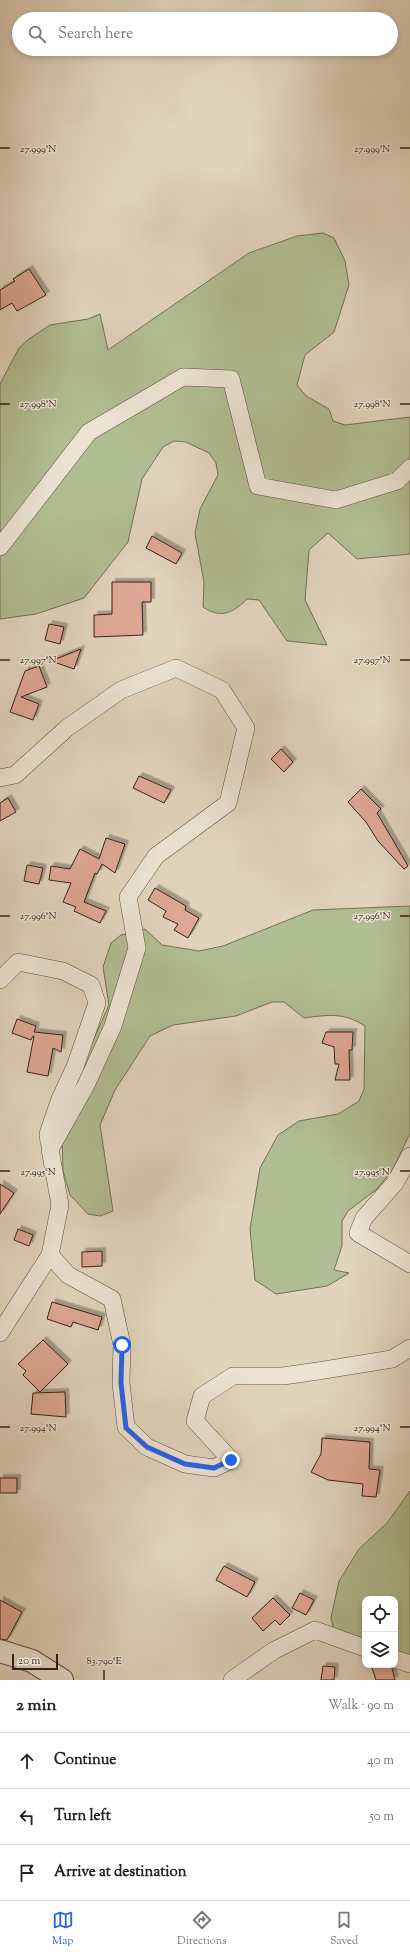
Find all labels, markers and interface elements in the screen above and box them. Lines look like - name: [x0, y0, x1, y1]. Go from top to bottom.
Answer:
- search box: [12, 12, 398, 56]
- icon: search: [26, 23, 48, 45]
- text: Search here: [58, 24, 133, 45]
- text: 27.999°N: [20, 142, 56, 157]
- text: 27.999°N: [354, 142, 390, 157]
- text: 27.998°N: [20, 397, 56, 412]
- text: 27.998°N: [354, 397, 390, 412]
- text: 27.997°N: [20, 653, 56, 668]
- text: 27.997°N: [354, 653, 390, 668]
- text: 27.996°N: [20, 909, 56, 924]
- text: 27.996°N: [354, 909, 390, 924]
- text: 27.995°N: [20, 1165, 56, 1180]
- text: 27.995°N: [354, 1165, 390, 1180]
- route start: [113, 1336, 131, 1354]
- text: 27.994°N: [20, 1421, 56, 1436]
- text: 27.994°N: [354, 1421, 390, 1436]
- route end: [222, 1451, 240, 1469]
- map controls: [362, 1596, 398, 1668]
- button: locate: [362, 1596, 398, 1632]
- button: layers: [362, 1632, 398, 1668]
- scale bar: [12, 1652, 58, 1671]
- text: 20 m: [18, 1653, 40, 1669]
- text: 83.790°E: [87, 1654, 121, 1669]
- text: 2 min: [16, 1694, 57, 1718]
- text: Walk · 90 m: [328, 1697, 394, 1715]
- icon: ahead: [16, 1750, 38, 1772]
- text: Continue: [54, 1750, 116, 1771]
- text: 40 m: [367, 1752, 394, 1770]
- icon: left: [16, 1806, 38, 1828]
- text: Turn left: [54, 1806, 111, 1827]
- text: 50 m: [369, 1808, 394, 1826]
- icon: arrive: [16, 1862, 38, 1884]
- text: Arrive at destination: [54, 1862, 187, 1883]
- tab: Map: [52, 1909, 74, 1949]
- tab: Directions: [177, 1909, 227, 1949]
- tab: Saved: [330, 1909, 358, 1949]

